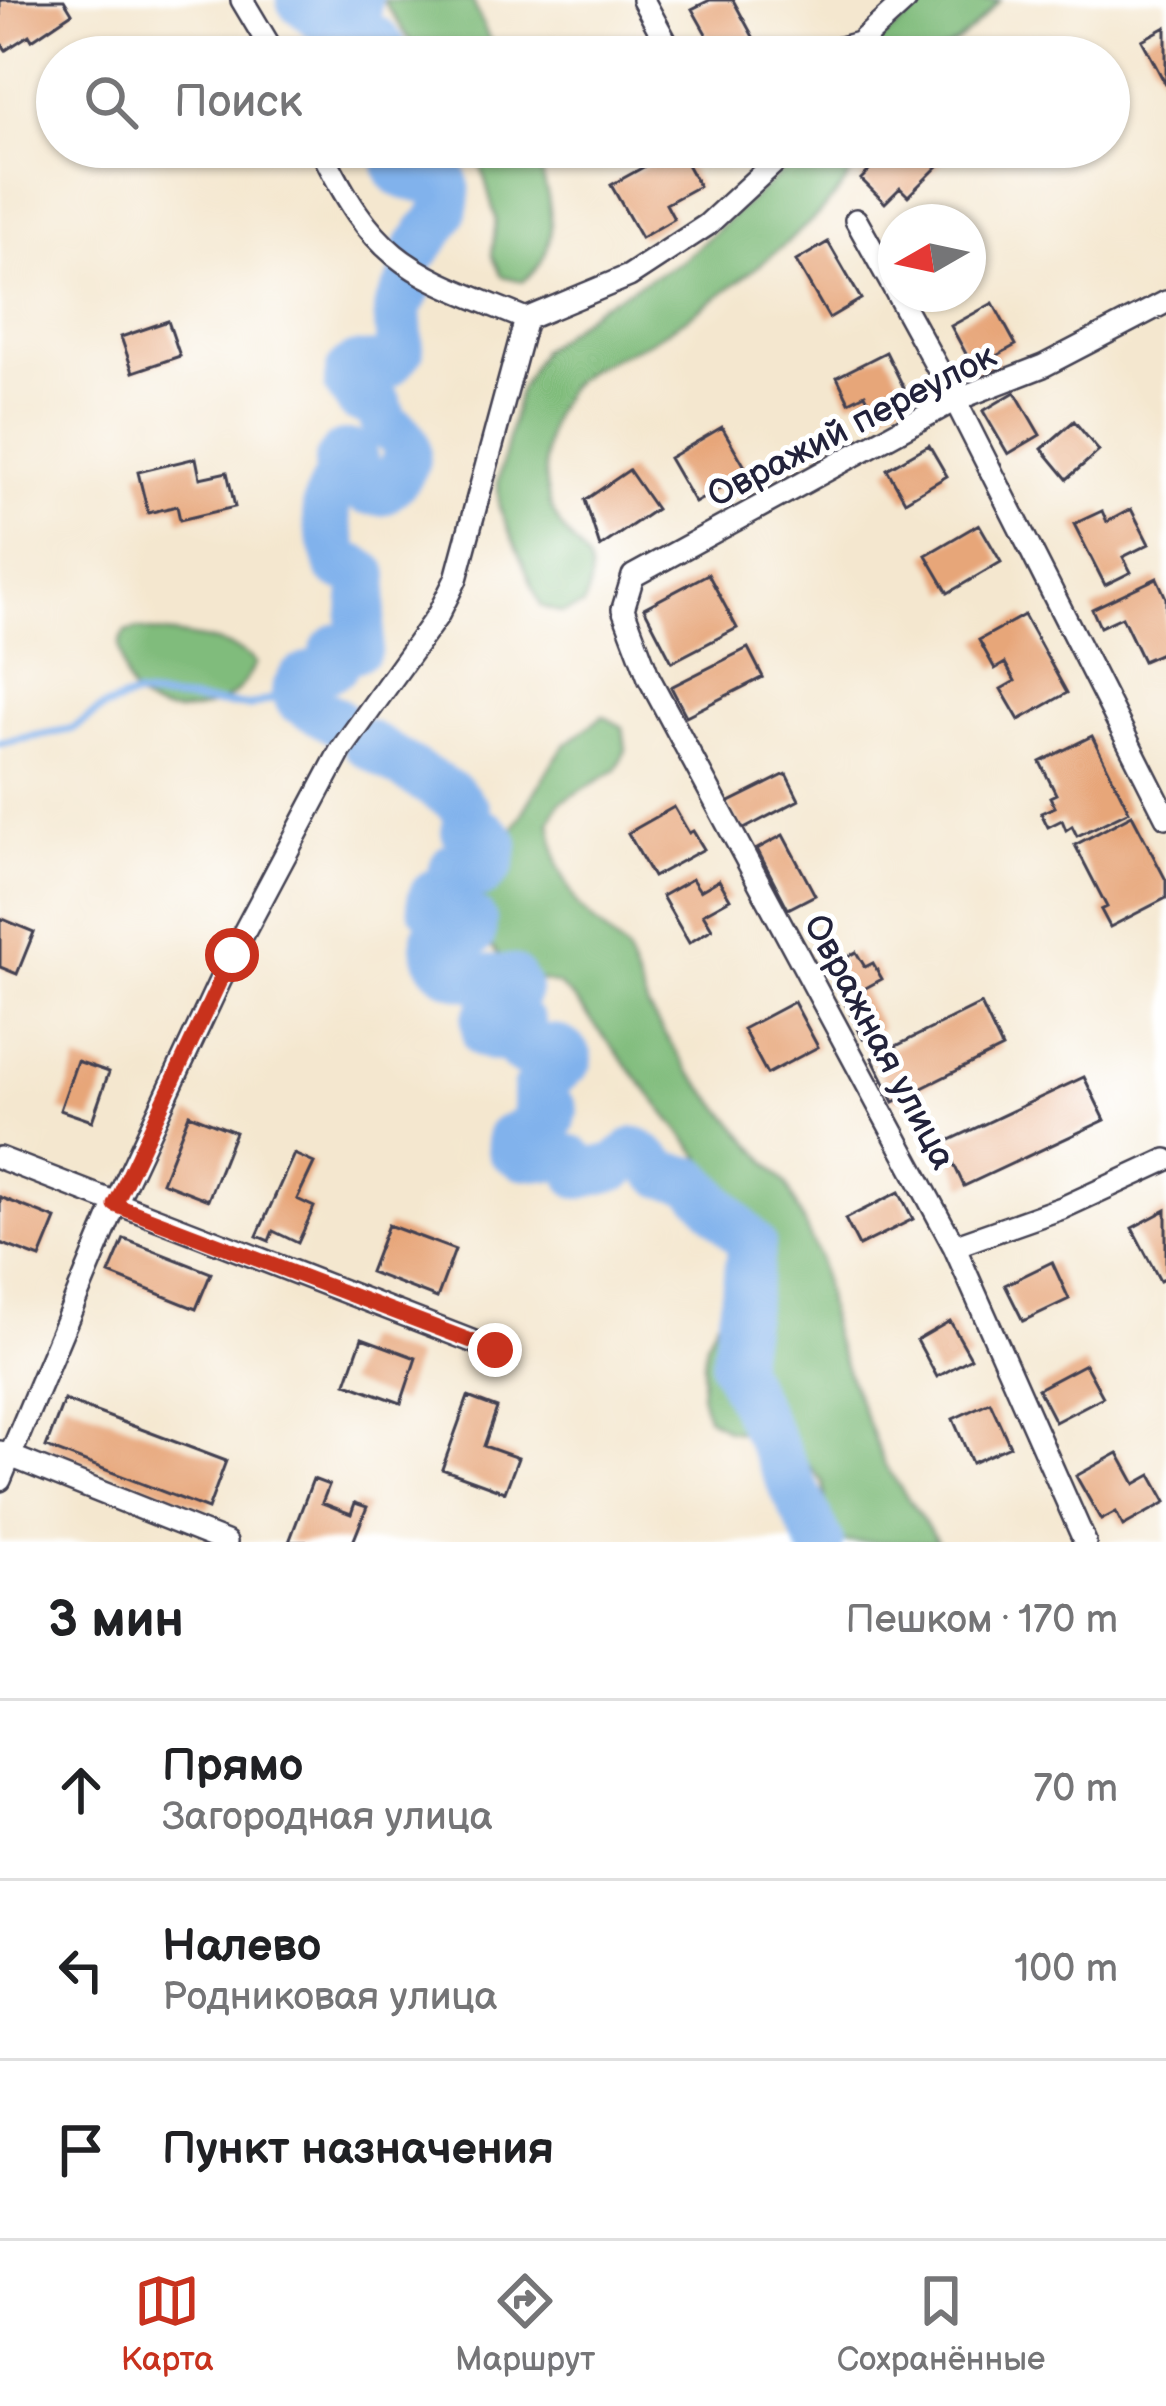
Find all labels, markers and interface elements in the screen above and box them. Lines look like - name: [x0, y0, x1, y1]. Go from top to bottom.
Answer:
- search box: [36, 36, 1130, 168]
- icon: search: [78, 69, 144, 135]
- text: Поиск: [174, 75, 302, 130]
- north arrow: [878, 204, 986, 312]
- street label: Овражий переулок: [701, 335, 1004, 518]
- street label: Овражная улица: [794, 907, 964, 1177]
- route start: [205, 928, 259, 982]
- route end: [468, 1323, 522, 1377]
- text: 3 мин: [48, 1590, 184, 1651]
- text: Пешком · 170 m: [845, 1597, 1118, 1644]
- text: Прямо: [162, 1739, 303, 1794]
- icon: ahead: [48, 1757, 114, 1823]
- text: 70 m: [1033, 1766, 1118, 1813]
- text: Загородная улица: [162, 1794, 493, 1841]
- text: Налево: [162, 1919, 321, 1974]
- icon: left: [48, 1937, 114, 2003]
- text: 100 m: [1014, 1946, 1118, 1993]
- text: Родниковая улица: [162, 1974, 497, 2021]
- icon: arrive: [48, 2117, 114, 2183]
- text: Пункт назначения: [162, 2122, 554, 2177]
- tab: Карта: [121, 2268, 214, 2380]
- tab: Маршрут: [455, 2268, 595, 2380]
- tab: Сохранённые: [837, 2268, 1045, 2380]

